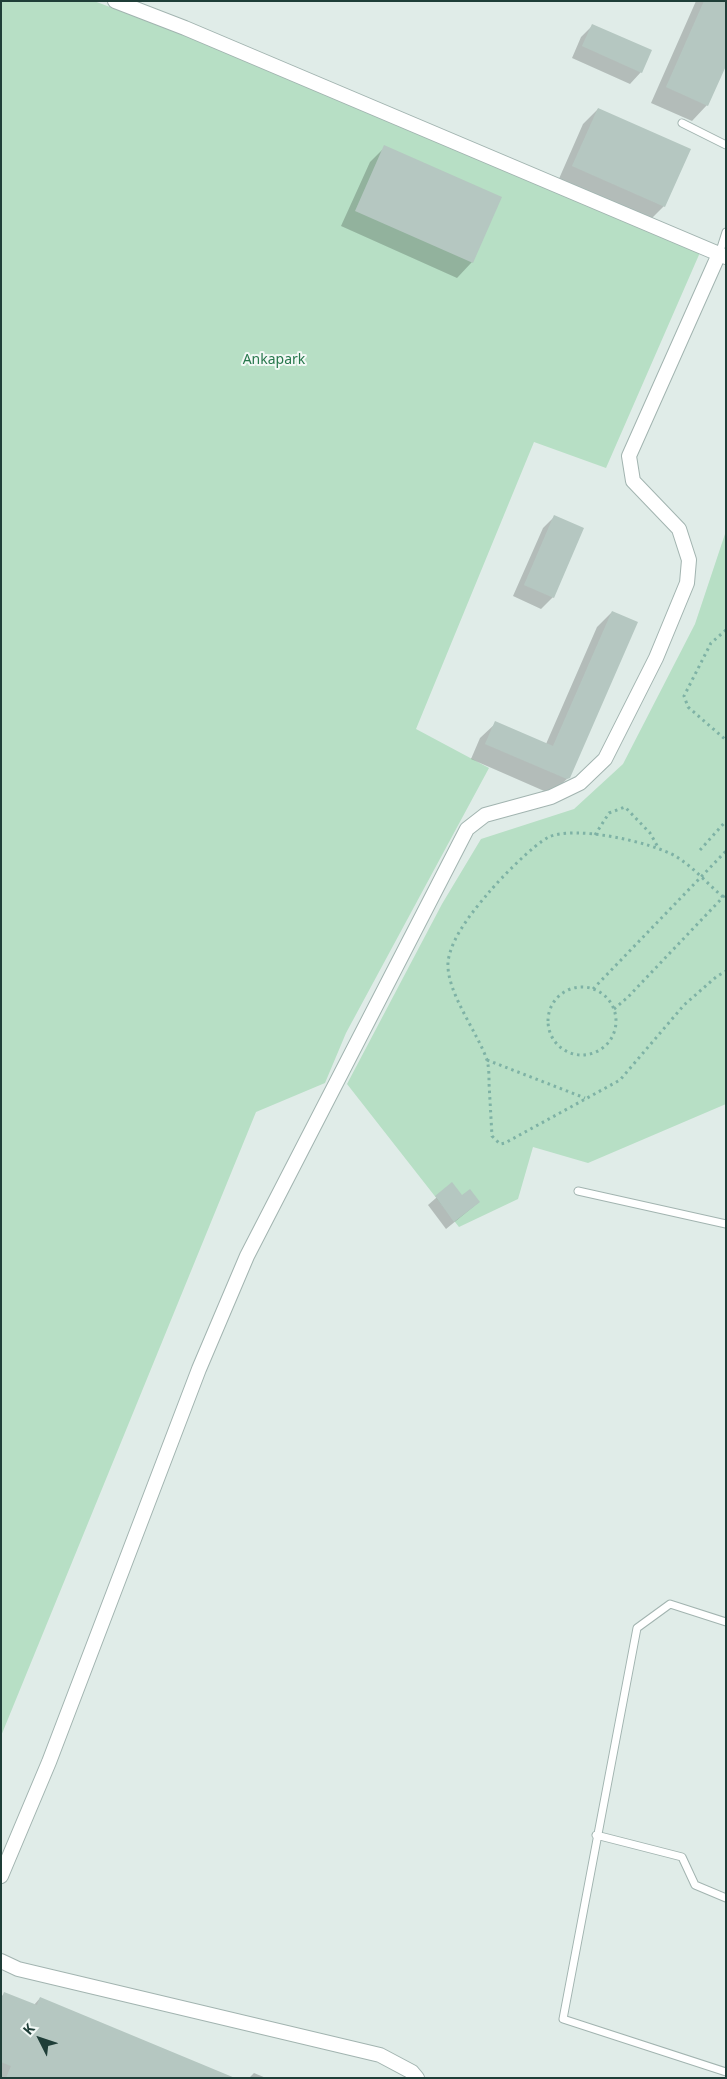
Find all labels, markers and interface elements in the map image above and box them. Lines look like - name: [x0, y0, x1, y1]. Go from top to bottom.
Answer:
- park label: Ankapark: [243, 352, 305, 368]
- north arrow: [15, 2014, 65, 2064]
- text: K: [18, 2019, 39, 2039]

